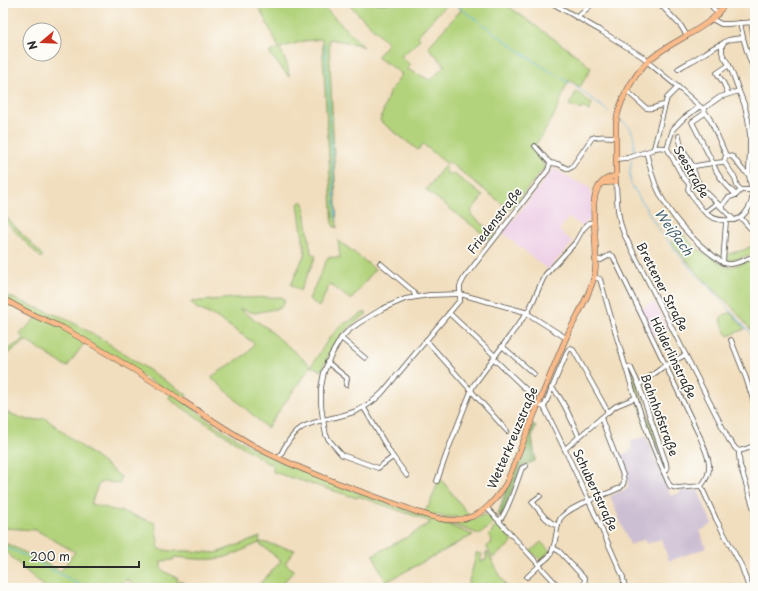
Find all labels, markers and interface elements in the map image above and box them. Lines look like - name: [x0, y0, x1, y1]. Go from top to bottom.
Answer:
- north arrow: [22, 22, 62, 62]
- text: N: [23, 38, 42, 52]
- street label: Seestraße: [670, 142, 714, 201]
- street label: Friedenstraße: [463, 183, 526, 257]
- water label: Weißach: [651, 204, 698, 259]
- street label: Brettener Straße: [633, 239, 693, 334]
- street label: Hölderlinstraße: [646, 314, 701, 401]
- street label: Bahnhofstraße: [637, 371, 683, 458]
- street label: Wetterkreuzstraße: [482, 384, 542, 491]
- street label: Schubertstraße: [569, 445, 623, 534]
- scale bar: [24, 543, 139, 569]
- text: 200 m: [30, 547, 70, 565]

